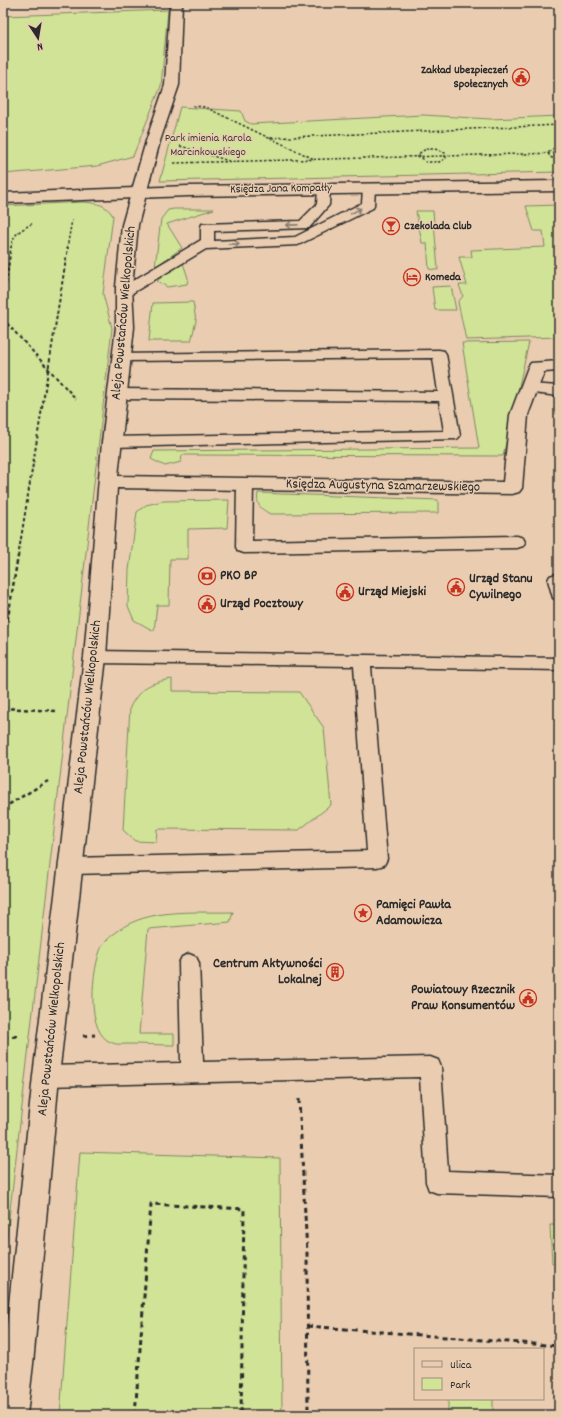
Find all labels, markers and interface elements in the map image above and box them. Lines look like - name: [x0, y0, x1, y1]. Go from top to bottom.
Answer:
- north arrow: [18, 18, 58, 58]
- text: N: [35, 37, 44, 54]
- place label: Zakład Ubezpieczeń Społecznych: [421, 62, 508, 93]
- public building icon: Zakład Ubezpieczeń Społecznych: [511, 67, 531, 87]
- park label: Park imienia Karola Marcinkowskiego: [165, 130, 252, 161]
- street label: Księdza Jana Kompałły: [230, 180, 333, 198]
- one-way arrow: [350, 207, 362, 214]
- bar icon: Czekolada Club: [381, 216, 401, 236]
- place label: Czekolada Club: [404, 218, 472, 235]
- one-way arrow: [286, 221, 299, 229]
- street label: Aleja Powstańców Wielkopolskich: [106, 225, 142, 401]
- one-way arrow: [227, 240, 240, 248]
- hotel icon: Komeda: [402, 267, 422, 287]
- place label: Komeda: [425, 269, 462, 286]
- street label: Księdza Augustyna Szamarzewskiego: [286, 474, 480, 498]
- bank icon: PKO BP: [197, 566, 217, 586]
- place label: PKO BP: [220, 566, 258, 586]
- place label: Urząd Stanu Cywilnego: [469, 569, 533, 605]
- public building icon: Urząd Stanu Cywilnego: [446, 577, 466, 597]
- public building icon: Urząd Miejski: [335, 582, 355, 602]
- place label: Urząd Miejski: [358, 582, 426, 602]
- public building icon: Urząd Pocztowy: [197, 594, 217, 614]
- place label: Urząd Pocztowy: [220, 594, 304, 614]
- street label: Aleja Powstańców Wielkopolskich: [69, 619, 107, 795]
- place label: Pamięci Pawła Adamowicza: [376, 895, 452, 931]
- place icon: Pamięci Pawła Adamowicza: [353, 903, 373, 923]
- street label: Aleja Powstańców Wielkopolskich: [33, 941, 71, 1117]
- place label: Centrum Aktywności Lokalnej: [213, 954, 322, 990]
- building icon: Centrum Aktywności Lokalnej: [325, 962, 345, 982]
- place label: Powiatowy Rzecznik Praw Konsumentów: [411, 980, 515, 1016]
- public building icon: Powiatowy Rzecznik Praw Konsumentów: [518, 988, 538, 1008]
- legend: [414, 1348, 544, 1400]
- text: Ulica: [450, 1357, 472, 1374]
- text: Park: [450, 1377, 471, 1394]

